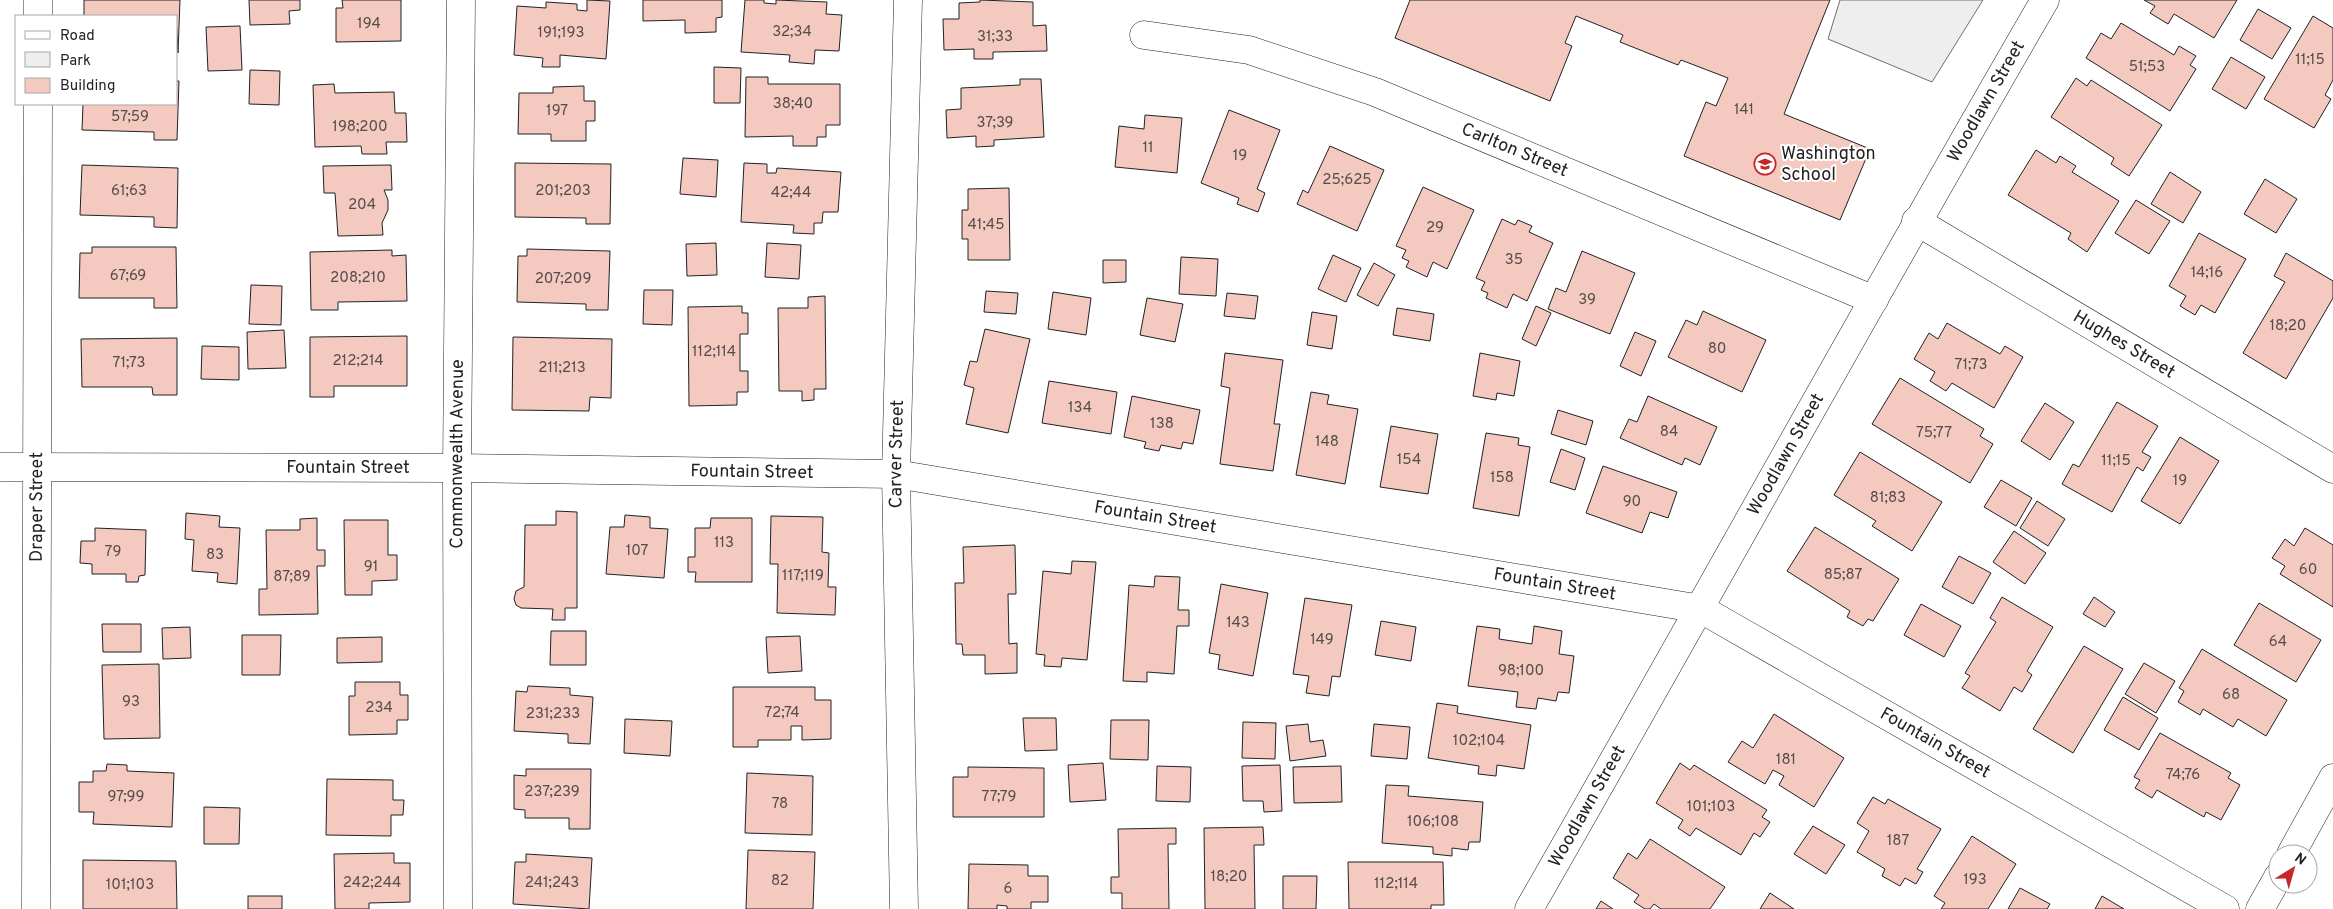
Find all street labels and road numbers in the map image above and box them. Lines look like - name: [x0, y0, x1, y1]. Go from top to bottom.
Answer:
- street label: Woodlawn Street: [1942, 37, 2030, 166]
- street label: Carlton Street: [1458, 118, 1571, 183]
- street label: Hughes Street: [2069, 305, 2179, 384]
- street label: Commonwealth Avenue: [445, 359, 469, 549]
- street label: Woodlawn Street: [1742, 390, 1829, 520]
- street label: Carver Street: [884, 400, 909, 508]
- street label: Draper Street: [25, 452, 49, 562]
- street label: Fountain Street: [286, 456, 410, 479]
- street label: Fountain Street: [690, 460, 814, 484]
- street label: Fountain Street: [1093, 496, 1218, 539]
- street label: Fountain Street: [1492, 563, 1618, 606]
- street label: Fountain Street: [1876, 702, 1994, 784]
- street label: Woodlawn Street: [1544, 742, 1631, 872]

